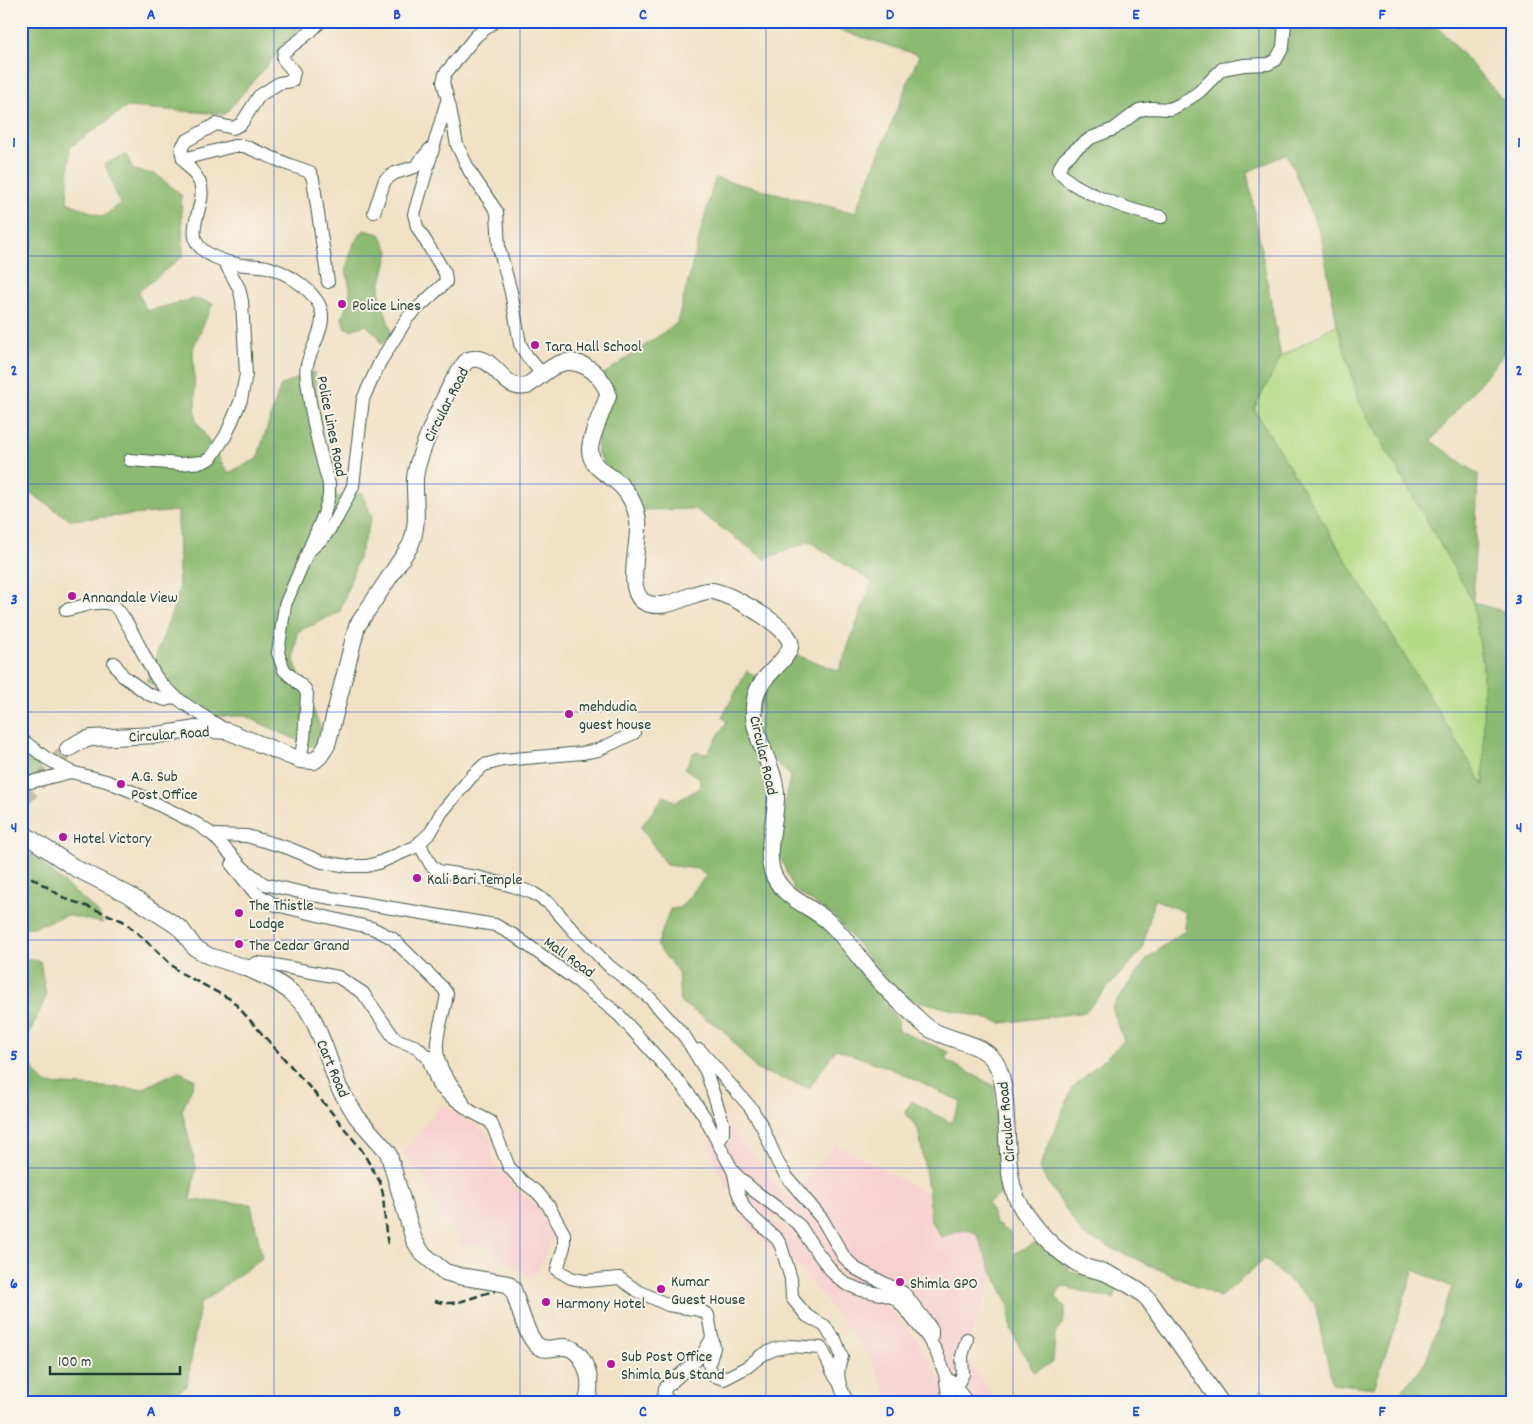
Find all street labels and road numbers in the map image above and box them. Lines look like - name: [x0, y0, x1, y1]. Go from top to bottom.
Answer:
- street label: Circular Road: [419, 364, 476, 446]
- street label: Police Lines Road: [309, 374, 352, 479]
- street label: Circular Road: [742, 714, 783, 798]
- street label: Circular Road: [128, 721, 210, 750]
- street label: Mall Road: [538, 932, 599, 984]
- street label: Cart Road: [309, 1036, 354, 1101]
- street label: Circular Road: [993, 1080, 1022, 1163]

